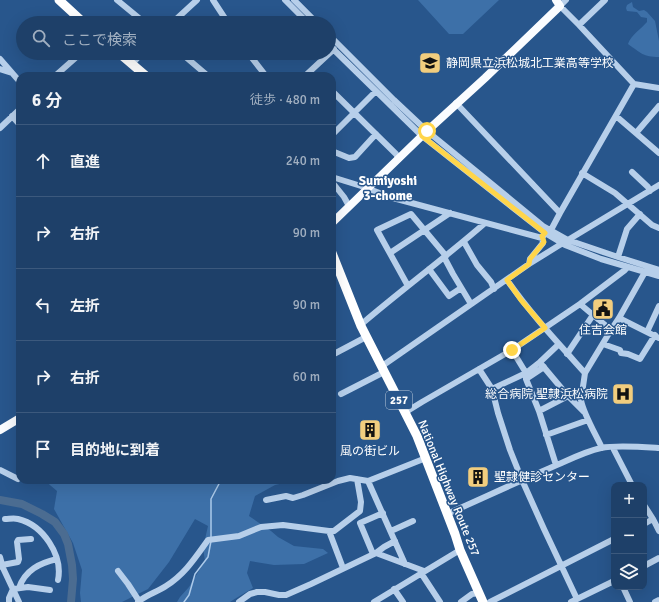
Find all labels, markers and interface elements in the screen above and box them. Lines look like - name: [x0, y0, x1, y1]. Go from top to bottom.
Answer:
- search box: [16, 16, 336, 60]
- icon: search: [30, 27, 52, 49]
- text: ここで検索: [62, 31, 137, 49]
- school or university icon: 静岡県立浜松城北工業高等学校: [417, 50, 443, 76]
- place label: 静岡県立浜松城北工業高等学校: [446, 56, 614, 71]
- text: 6 分: [32, 90, 62, 111]
- text: 徒歩 · 480 m: [250, 92, 320, 108]
- route start: [418, 122, 436, 140]
- icon: ahead: [32, 150, 54, 172]
- text: 直進: [70, 153, 100, 171]
- text: 240 m: [286, 153, 320, 169]
- district label: Sumiyoshi 3-chome: [359, 173, 417, 204]
- icon: right: [32, 222, 54, 244]
- text: 右折: [70, 225, 100, 243]
- text: 90 m: [293, 225, 320, 241]
- icon: left: [32, 294, 54, 316]
- public building icon: 住吉会館: [590, 296, 616, 322]
- text: 左折: [70, 297, 100, 315]
- text: 90 m: [293, 297, 320, 313]
- place label: 住吉会館: [579, 323, 627, 338]
- route end: [503, 341, 521, 359]
- icon: right: [32, 366, 54, 388]
- text: 右折: [70, 369, 100, 387]
- text: 60 m: [293, 369, 320, 385]
- hospital icon: 総合病院 聖隷浜松病院: [610, 381, 636, 407]
- place label: 総合病院 聖隷浜松病院: [485, 387, 608, 402]
- road number: 257: [386, 391, 412, 409]
- building icon: 風の街ビル: [357, 417, 383, 443]
- street label: National Highway Route 257: [414, 418, 483, 558]
- icon: arrive: [32, 438, 54, 460]
- text: 目的地に到着: [70, 441, 160, 459]
- place label: 風の街ビル: [340, 444, 400, 459]
- building icon: 聖隷健診センター: [465, 464, 491, 490]
- place label: 聖隷健診センター: [494, 470, 590, 485]
- map controls: [611, 482, 647, 590]
- button: +: [611, 482, 647, 518]
- button: −: [611, 518, 647, 554]
- button: layers: [611, 554, 647, 590]

